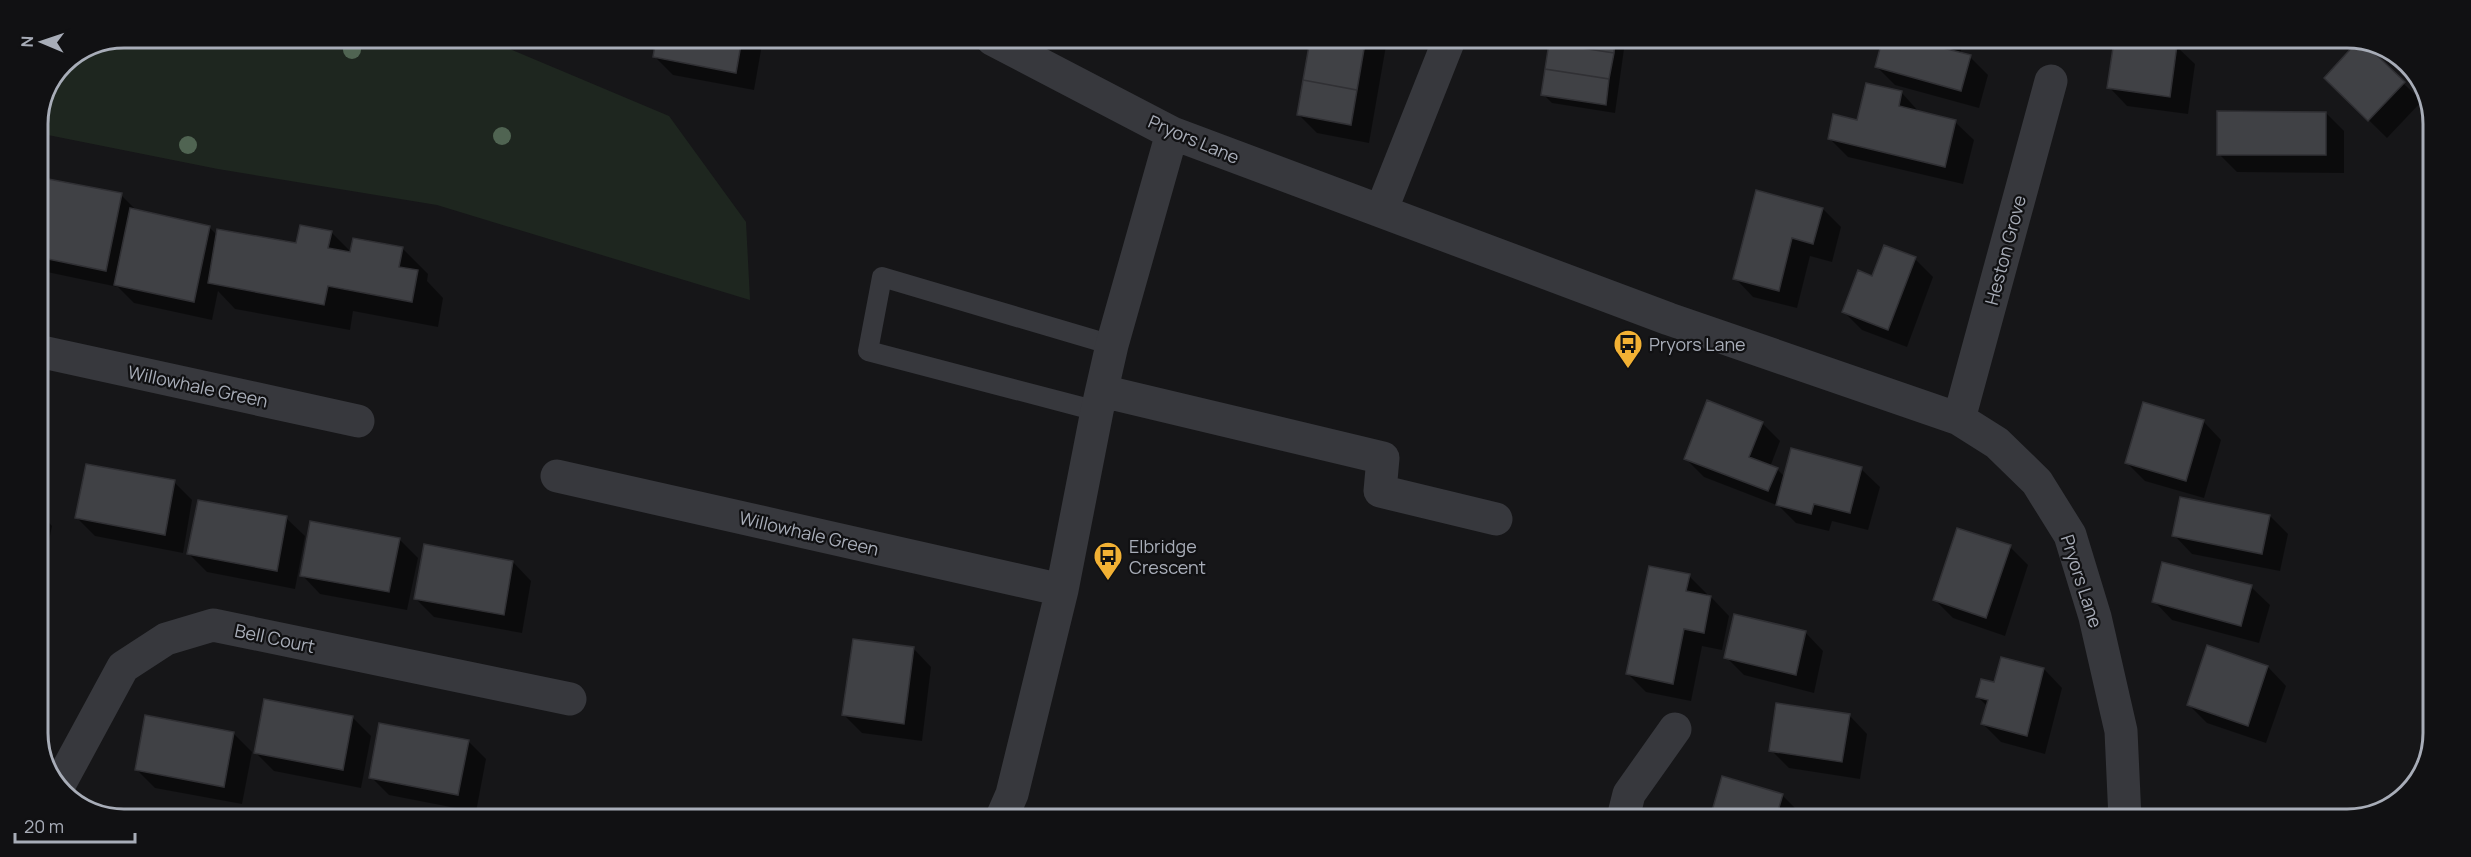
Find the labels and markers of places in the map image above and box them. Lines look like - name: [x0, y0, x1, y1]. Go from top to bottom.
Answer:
- bus stop icon: Pryors Lane: [1612, 328, 1644, 370]
- place label: Pryors Lane: [1649, 332, 1746, 356]
- place label: Elbridge Crescent: [1129, 534, 1206, 579]
- bus stop icon: Elbridge Crescent: [1092, 540, 1124, 582]

